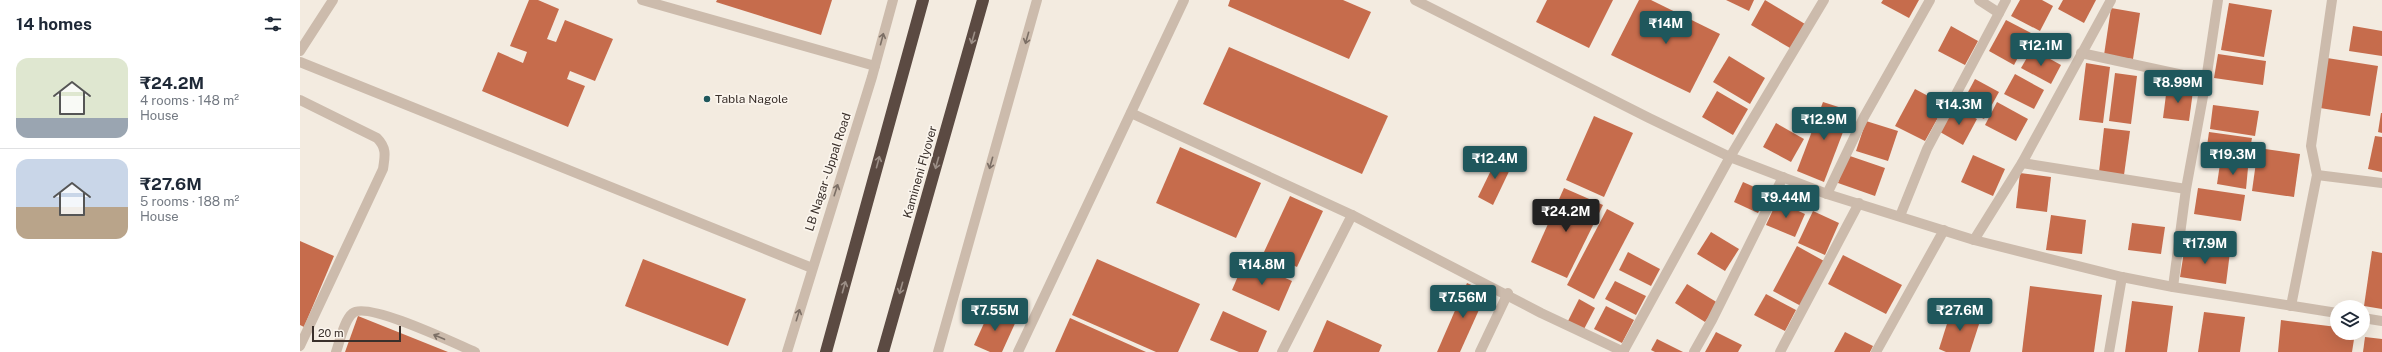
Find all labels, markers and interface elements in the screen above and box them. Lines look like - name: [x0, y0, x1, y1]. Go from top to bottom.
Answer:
- pin: ₹14M: [1642, 11, 1690, 45]
- icon: filters: [262, 13, 284, 35]
- text: 14 homes: [16, 14, 92, 34]
- text: ₹14M: [1649, 16, 1683, 31]
- one-way arrow: [968, 31, 976, 44]
- one-way arrow: [1023, 31, 1030, 44]
- one-way arrow: [879, 33, 886, 46]
- pin: ₹12.1M: [2008, 33, 2074, 67]
- text: ₹12.1M: [2019, 38, 2063, 53]
- pin: ₹8.99M: [2145, 70, 2211, 104]
- text: ₹24.2M: [140, 73, 204, 93]
- icon: home: [48, 74, 96, 122]
- text: ₹8.99M: [2153, 75, 2203, 90]
- place label: Tabla Nagole: [715, 92, 788, 106]
- pin: ₹14.3M: [1926, 92, 1992, 126]
- text: 4 rooms · 148 m²: [140, 93, 239, 108]
- marker: Tabla Nagole: [702, 94, 712, 104]
- text: ₹14.3M: [1936, 97, 1982, 112]
- pin: ₹12.9M: [1791, 107, 1857, 141]
- text: House: [140, 108, 179, 123]
- street label: LB Nagar - Uppal Road: [802, 111, 854, 233]
- text: ₹12.9M: [1801, 112, 1847, 127]
- street label: Kamineni Flyover: [900, 124, 940, 220]
- pin: ₹19.3M: [2200, 142, 2266, 176]
- pin: ₹12.4M: [1462, 146, 1528, 180]
- text: ₹19.3M: [2210, 147, 2256, 162]
- text: ₹12.4M: [1472, 151, 1518, 166]
- one-way arrow: [875, 156, 882, 169]
- one-way arrow: [933, 156, 940, 169]
- one-way arrow: [987, 156, 994, 169]
- text: ₹27.6M: [140, 174, 202, 194]
- icon: home: [48, 175, 96, 223]
- one-way arrow: [833, 184, 840, 197]
- pin: ₹9.44M: [1753, 185, 1819, 219]
- text: ₹9.44M: [1761, 190, 1811, 205]
- text: 5 rooms · 188 m²: [140, 194, 239, 209]
- pin: ₹24.2M: [1533, 199, 1599, 233]
- text: ₹24.2M: [1541, 204, 1591, 219]
- text: House: [140, 209, 179, 224]
- pin: ₹17.9M: [2172, 231, 2238, 265]
- text: ₹17.9M: [2183, 236, 2227, 251]
- pin: ₹14.8M: [1229, 252, 1295, 286]
- text: ₹14.8M: [1239, 257, 1285, 272]
- one-way arrow: [841, 281, 848, 294]
- one-way arrow: [897, 281, 904, 294]
- pin: ₹7.56M: [1430, 285, 1496, 319]
- text: ₹7.56M: [1439, 290, 1487, 305]
- pin: ₹7.55M: [962, 298, 1028, 332]
- pin: ₹27.6M: [1927, 298, 1993, 332]
- map controls: [2330, 300, 2370, 340]
- button: layers: [2330, 300, 2370, 340]
- text: ₹7.55M: [971, 303, 1019, 318]
- text: ₹27.6M: [1936, 303, 1984, 318]
- one-way arrow: [795, 308, 802, 321]
- scale bar: [312, 324, 401, 343]
- text: 20 m: [318, 327, 343, 339]
- one-way arrow: [433, 333, 445, 340]

